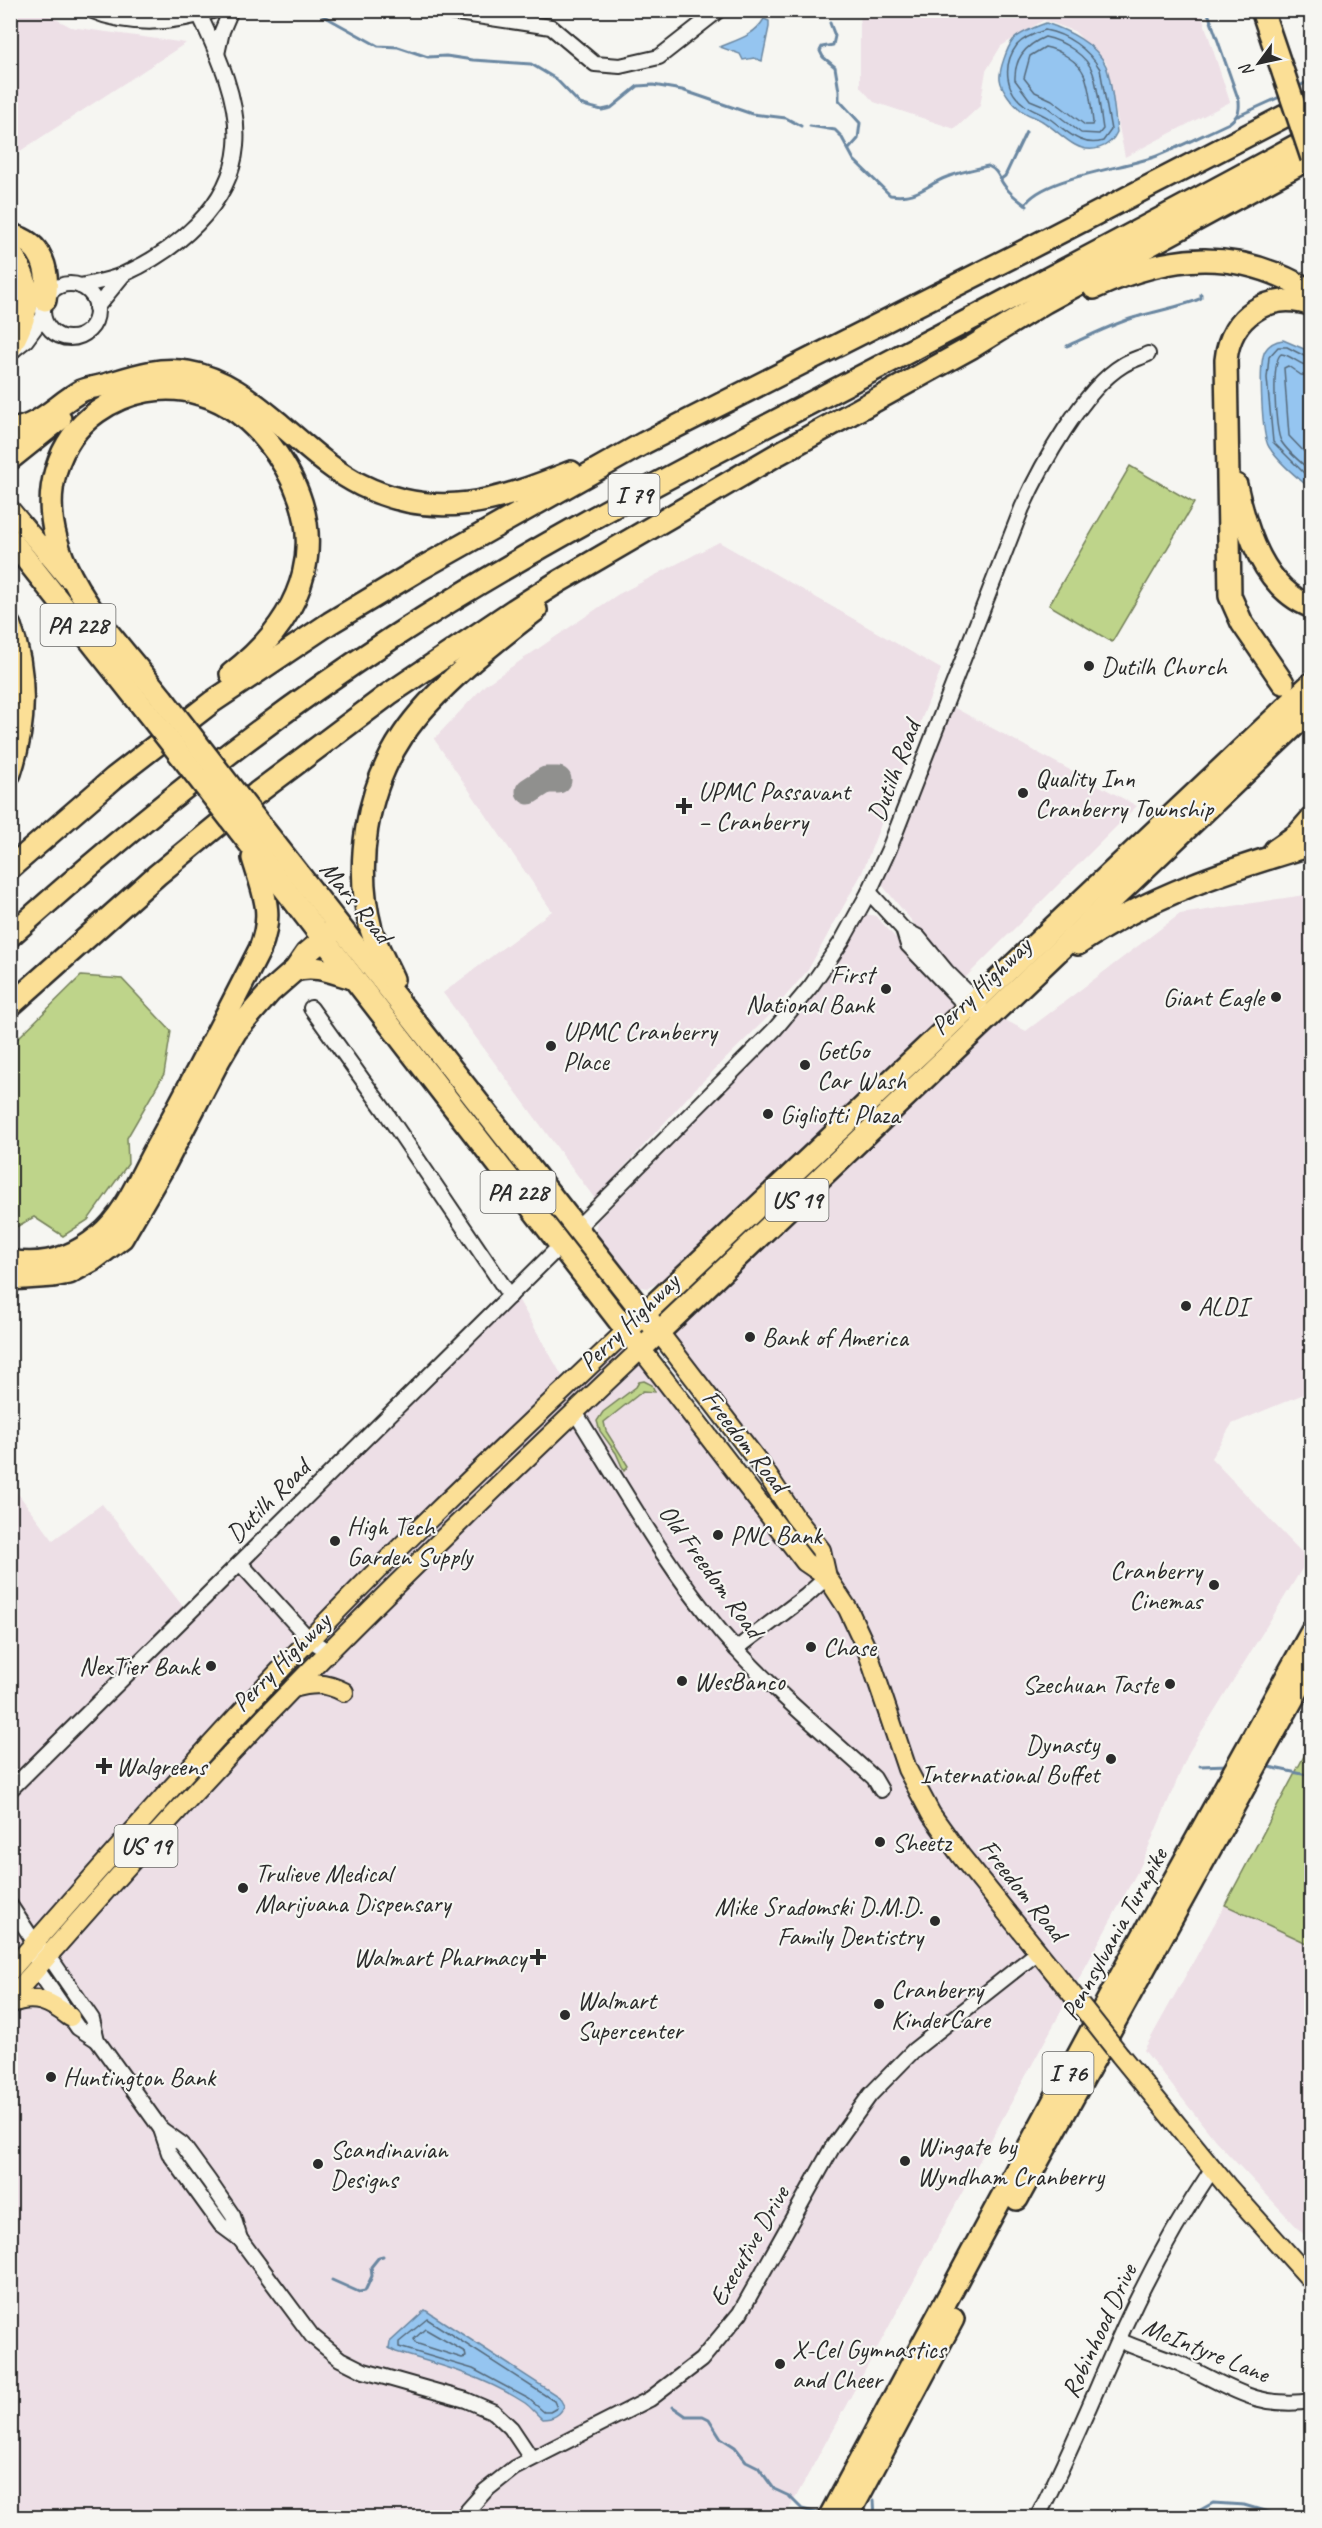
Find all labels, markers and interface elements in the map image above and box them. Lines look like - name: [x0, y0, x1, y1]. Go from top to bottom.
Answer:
- north arrow: [1229, 33, 1289, 93]
- text: N: [1234, 58, 1258, 80]
- road number: I 79: [608, 474, 660, 516]
- road number: PA 228: [40, 604, 116, 646]
- place label: Dutilh Church: [1101, 650, 1229, 683]
- marker: Dutilh Church: [1082, 659, 1096, 673]
- street label: Dutilh Road: [860, 713, 930, 826]
- place label: Quality Inn Cranberry Township: [1035, 762, 1215, 825]
- place label: UPMC Passavant – Cranberry: [698, 775, 852, 838]
- marker: Quality Inn Cranberry Township: [1016, 786, 1030, 800]
- marker: UPMC Passavant – Cranberry: [675, 797, 693, 815]
- street label: Mars Road: [312, 854, 402, 953]
- street label: Perry Highway: [924, 928, 1040, 1042]
- place label: First National Bank: [746, 958, 877, 1021]
- place label: Giant Eagle: [1163, 981, 1267, 1014]
- marker: First National Bank: [879, 982, 893, 996]
- marker: Giant Eagle: [1269, 990, 1283, 1004]
- place label: UPMC Cranberry Place: [563, 1015, 719, 1078]
- place label: GetGo Car Wash: [817, 1034, 907, 1097]
- marker: UPMC Cranberry Place: [544, 1039, 558, 1053]
- marker: GetGo Car Wash: [798, 1058, 812, 1072]
- place label: Gigliotti Plaza: [780, 1098, 902, 1131]
- marker: Gigliotti Plaza: [761, 1107, 775, 1121]
- road number: PA 228: [480, 1171, 556, 1213]
- road number: US 19: [766, 1179, 828, 1221]
- street label: Perry Highway: [572, 1264, 688, 1378]
- place label: ALDI: [1198, 1290, 1253, 1323]
- marker: ALDI: [1179, 1299, 1193, 1313]
- place label: Bank of America: [762, 1321, 909, 1354]
- marker: Bank of America: [743, 1330, 757, 1344]
- street label: Freedom Road: [695, 1383, 798, 1502]
- street label: Dutilh Road: [219, 1450, 319, 1550]
- street label: Old Freedom Road: [651, 1498, 773, 1647]
- place label: High Tech Garden Supply: [347, 1510, 474, 1573]
- place label: PNC Bank: [730, 1519, 823, 1552]
- marker: PNC Bank: [711, 1528, 725, 1542]
- marker: High Tech Garden Supply: [328, 1534, 342, 1548]
- place label: Cranberry Cinemas: [1110, 1554, 1204, 1617]
- marker: Cranberry Cinemas: [1207, 1578, 1221, 1592]
- street label: Perry Highway: [224, 1604, 339, 1719]
- place label: Chase: [823, 1631, 878, 1664]
- marker: Chase: [804, 1640, 818, 1654]
- place label: NexTier Bank: [79, 1650, 201, 1683]
- marker: NexTier Bank: [204, 1659, 218, 1673]
- place label: WesBanco: [694, 1665, 786, 1698]
- place label: Szechuan Taste: [1022, 1668, 1160, 1701]
- marker: WesBanco: [675, 1674, 689, 1688]
- marker: Szechuan Taste: [1163, 1677, 1177, 1691]
- place label: Dynasty International Buffet: [920, 1728, 1101, 1791]
- place label: Walgreens: [116, 1750, 209, 1783]
- marker: Dynasty International Buffet: [1104, 1752, 1118, 1766]
- marker: Walgreens: [97, 1759, 111, 1773]
- road number: US 19: [114, 1825, 178, 1867]
- place label: Sheetz: [892, 1826, 953, 1859]
- street label: Freedom Road: [972, 1832, 1076, 1951]
- marker: Sheetz: [873, 1835, 887, 1849]
- street label: Pennsylvania Turnpike: [1053, 1841, 1176, 2026]
- place label: Trulieve Medical Marijuana Dispensary: [255, 1857, 452, 1920]
- marker: Trulieve Medical Marijuana Dispensary: [236, 1881, 250, 1895]
- place label: Mike Sradomski D.M.D. Family Dentistry: [715, 1890, 925, 1953]
- marker: Mike Sradomski D.M.D. Family Dentistry: [928, 1914, 942, 1928]
- place label: Walmart Pharmacy: [353, 1941, 528, 1974]
- marker: Walmart Pharmacy: [531, 1950, 545, 1964]
- place label: Cranberry KinderCare: [891, 1973, 992, 2036]
- place label: Walmart Supercenter: [577, 1984, 685, 2047]
- marker: Cranberry KinderCare: [872, 1997, 886, 2011]
- marker: Walmart Supercenter: [558, 2008, 572, 2022]
- road number: I 76: [1042, 2052, 1094, 2094]
- place label: Huntington Bank: [63, 2061, 217, 2094]
- marker: Huntington Bank: [44, 2070, 58, 2084]
- place label: Wingate by Wyndham Cranberry: [917, 2130, 1106, 2193]
- place label: Scandinavian Designs: [330, 2133, 449, 2196]
- marker: Wingate by Wyndham Cranberry: [898, 2154, 912, 2168]
- marker: Scandinavian Designs: [311, 2157, 325, 2171]
- street label: Executive Drive: [701, 2179, 797, 2312]
- street label: Robinhood Drive: [1054, 2257, 1145, 2403]
- street label: McIntyre Lane: [1138, 2310, 1275, 2391]
- place label: X-Cel Gymnastics and Cheer: [792, 2333, 948, 2396]
- marker: X-Cel Gymnastics and Cheer: [773, 2357, 787, 2371]

